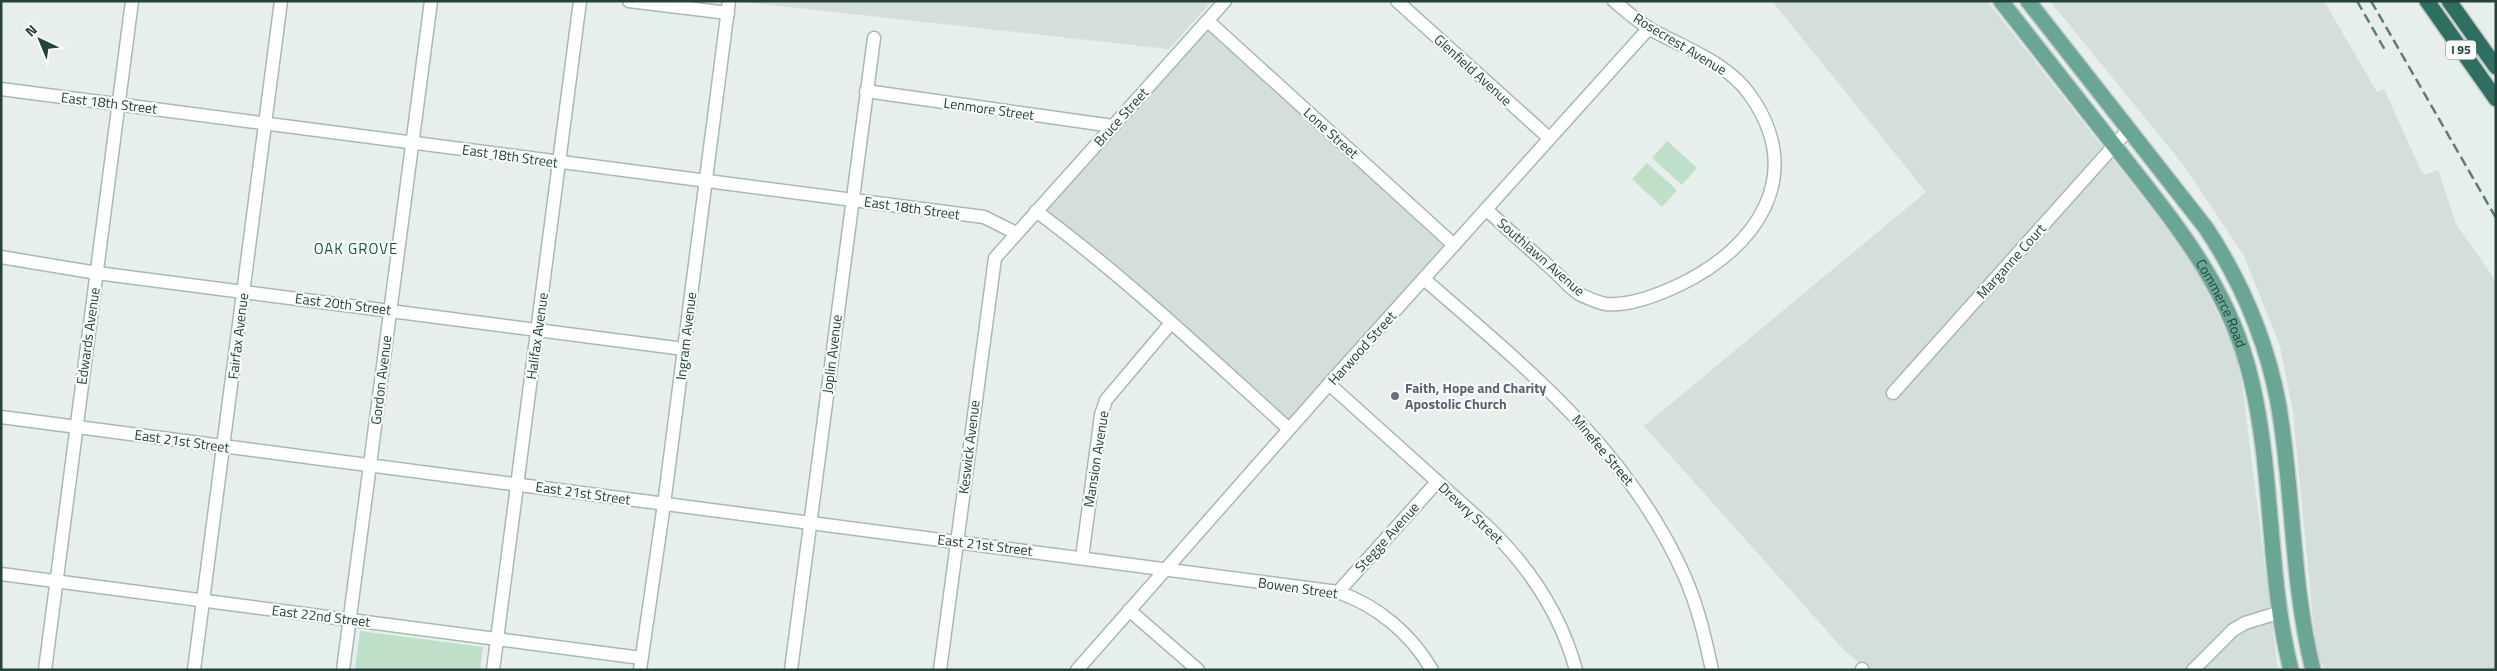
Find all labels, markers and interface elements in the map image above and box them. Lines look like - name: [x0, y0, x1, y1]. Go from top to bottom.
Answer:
- street label: Rosecrest Avenue: [1630, 7, 1731, 80]
- north arrow: [15, 15, 65, 65]
- text: N: [20, 19, 41, 41]
- street label: Glenfield Avenue: [1430, 29, 1517, 110]
- road number: I 95: [2446, 40, 2476, 60]
- street label: Bruce Street: [1088, 82, 1153, 151]
- street label: East 18th Street: [60, 86, 158, 119]
- street label: Lenmore Street: [942, 92, 1036, 125]
- street label: Lone Street: [1299, 102, 1364, 163]
- street label: East 18th Street: [461, 138, 559, 173]
- street label: East 18th Street: [863, 190, 961, 225]
- street label: Southlawn Avenue: [1493, 213, 1590, 301]
- street label: Marganne Court: [1971, 218, 2050, 303]
- district label: OAK GROVE: [314, 237, 398, 260]
- street label: Commerce Road: [2191, 254, 2252, 350]
- street label: Edwards Avenue: [70, 286, 105, 386]
- street label: East 20th Street: [294, 287, 392, 320]
- street label: Halifax Avenue: [520, 291, 553, 381]
- street label: Ingram Avenue: [670, 291, 701, 381]
- street label: Fairfax Avenue: [222, 292, 253, 380]
- street label: Harwood Street: [1323, 306, 1401, 389]
- street label: Joplin Avenue: [816, 313, 847, 395]
- street label: Gordon Avenue: [365, 334, 396, 426]
- place label: Faith, Hope and Charity Apostolic Church: [1405, 377, 1546, 414]
- marker: Faith, Hope and Charity Apostolic Church: [1389, 390, 1401, 402]
- street label: Keswick Avenue: [952, 399, 985, 495]
- street label: Mansion Avenue: [1077, 409, 1114, 509]
- street label: Minefee Street: [1567, 410, 1640, 490]
- street label: East 21st Street: [133, 423, 231, 458]
- street label: East 21st Street: [534, 475, 632, 510]
- street label: Drewry Street: [1434, 477, 1509, 548]
- street label: Stegge Avenue: [1349, 497, 1424, 576]
- street label: East 21st Street: [936, 528, 1034, 561]
- street label: Bowen Street: [1257, 572, 1339, 604]
- street label: East 22nd Street: [271, 599, 372, 632]

